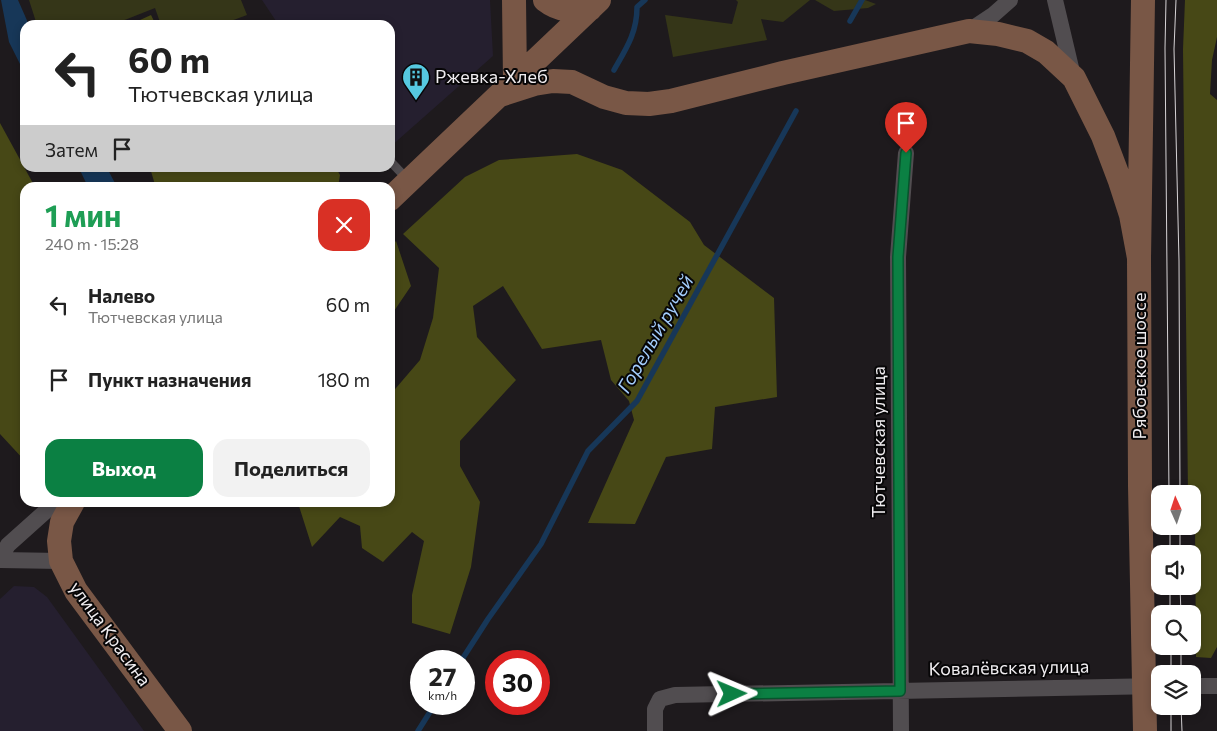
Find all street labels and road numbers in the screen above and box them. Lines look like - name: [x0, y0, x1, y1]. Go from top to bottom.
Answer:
- street label: Рябовское шоссе: [1128, 293, 1150, 439]
- street label: Тютчевская улица: [867, 366, 889, 518]
- street label: улица Красина: [66, 577, 156, 690]
- street label: Ковалёвская улица: [929, 655, 1089, 679]

